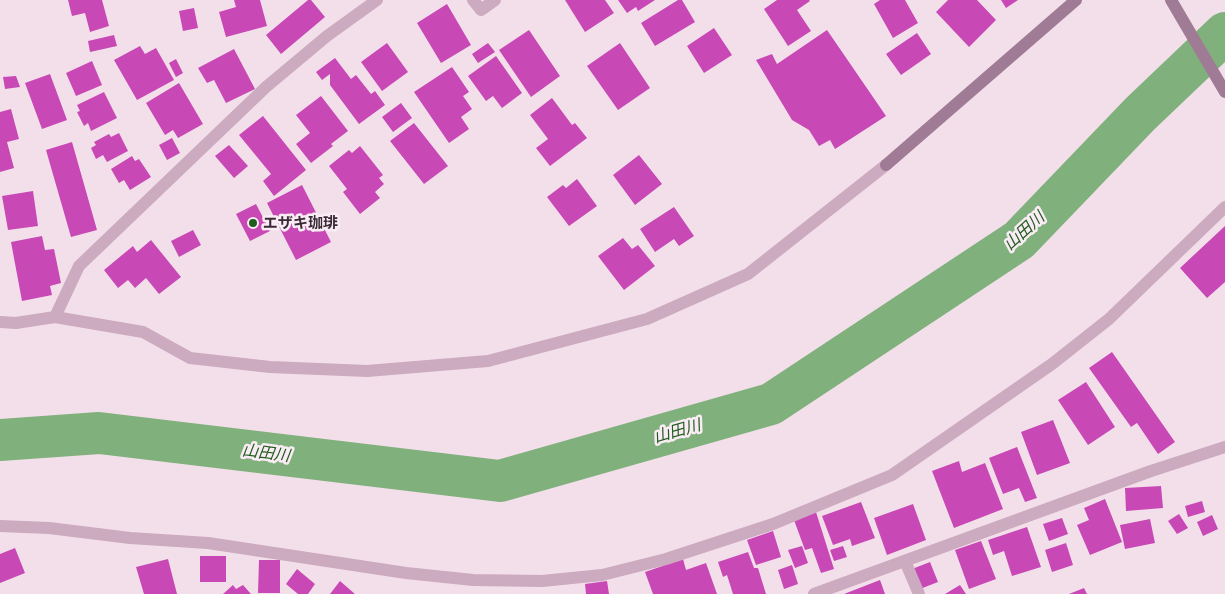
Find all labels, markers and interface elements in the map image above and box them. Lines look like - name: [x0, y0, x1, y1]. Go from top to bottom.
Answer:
- water label: 山田川: [1000, 208, 1048, 254]
- place label: エザキ珈琲: [263, 214, 338, 232]
- marker: エザキ珈琲: [247, 217, 259, 229]
- water label: 山田川: [651, 415, 703, 447]
- water label: 山田川: [241, 441, 291, 465]

